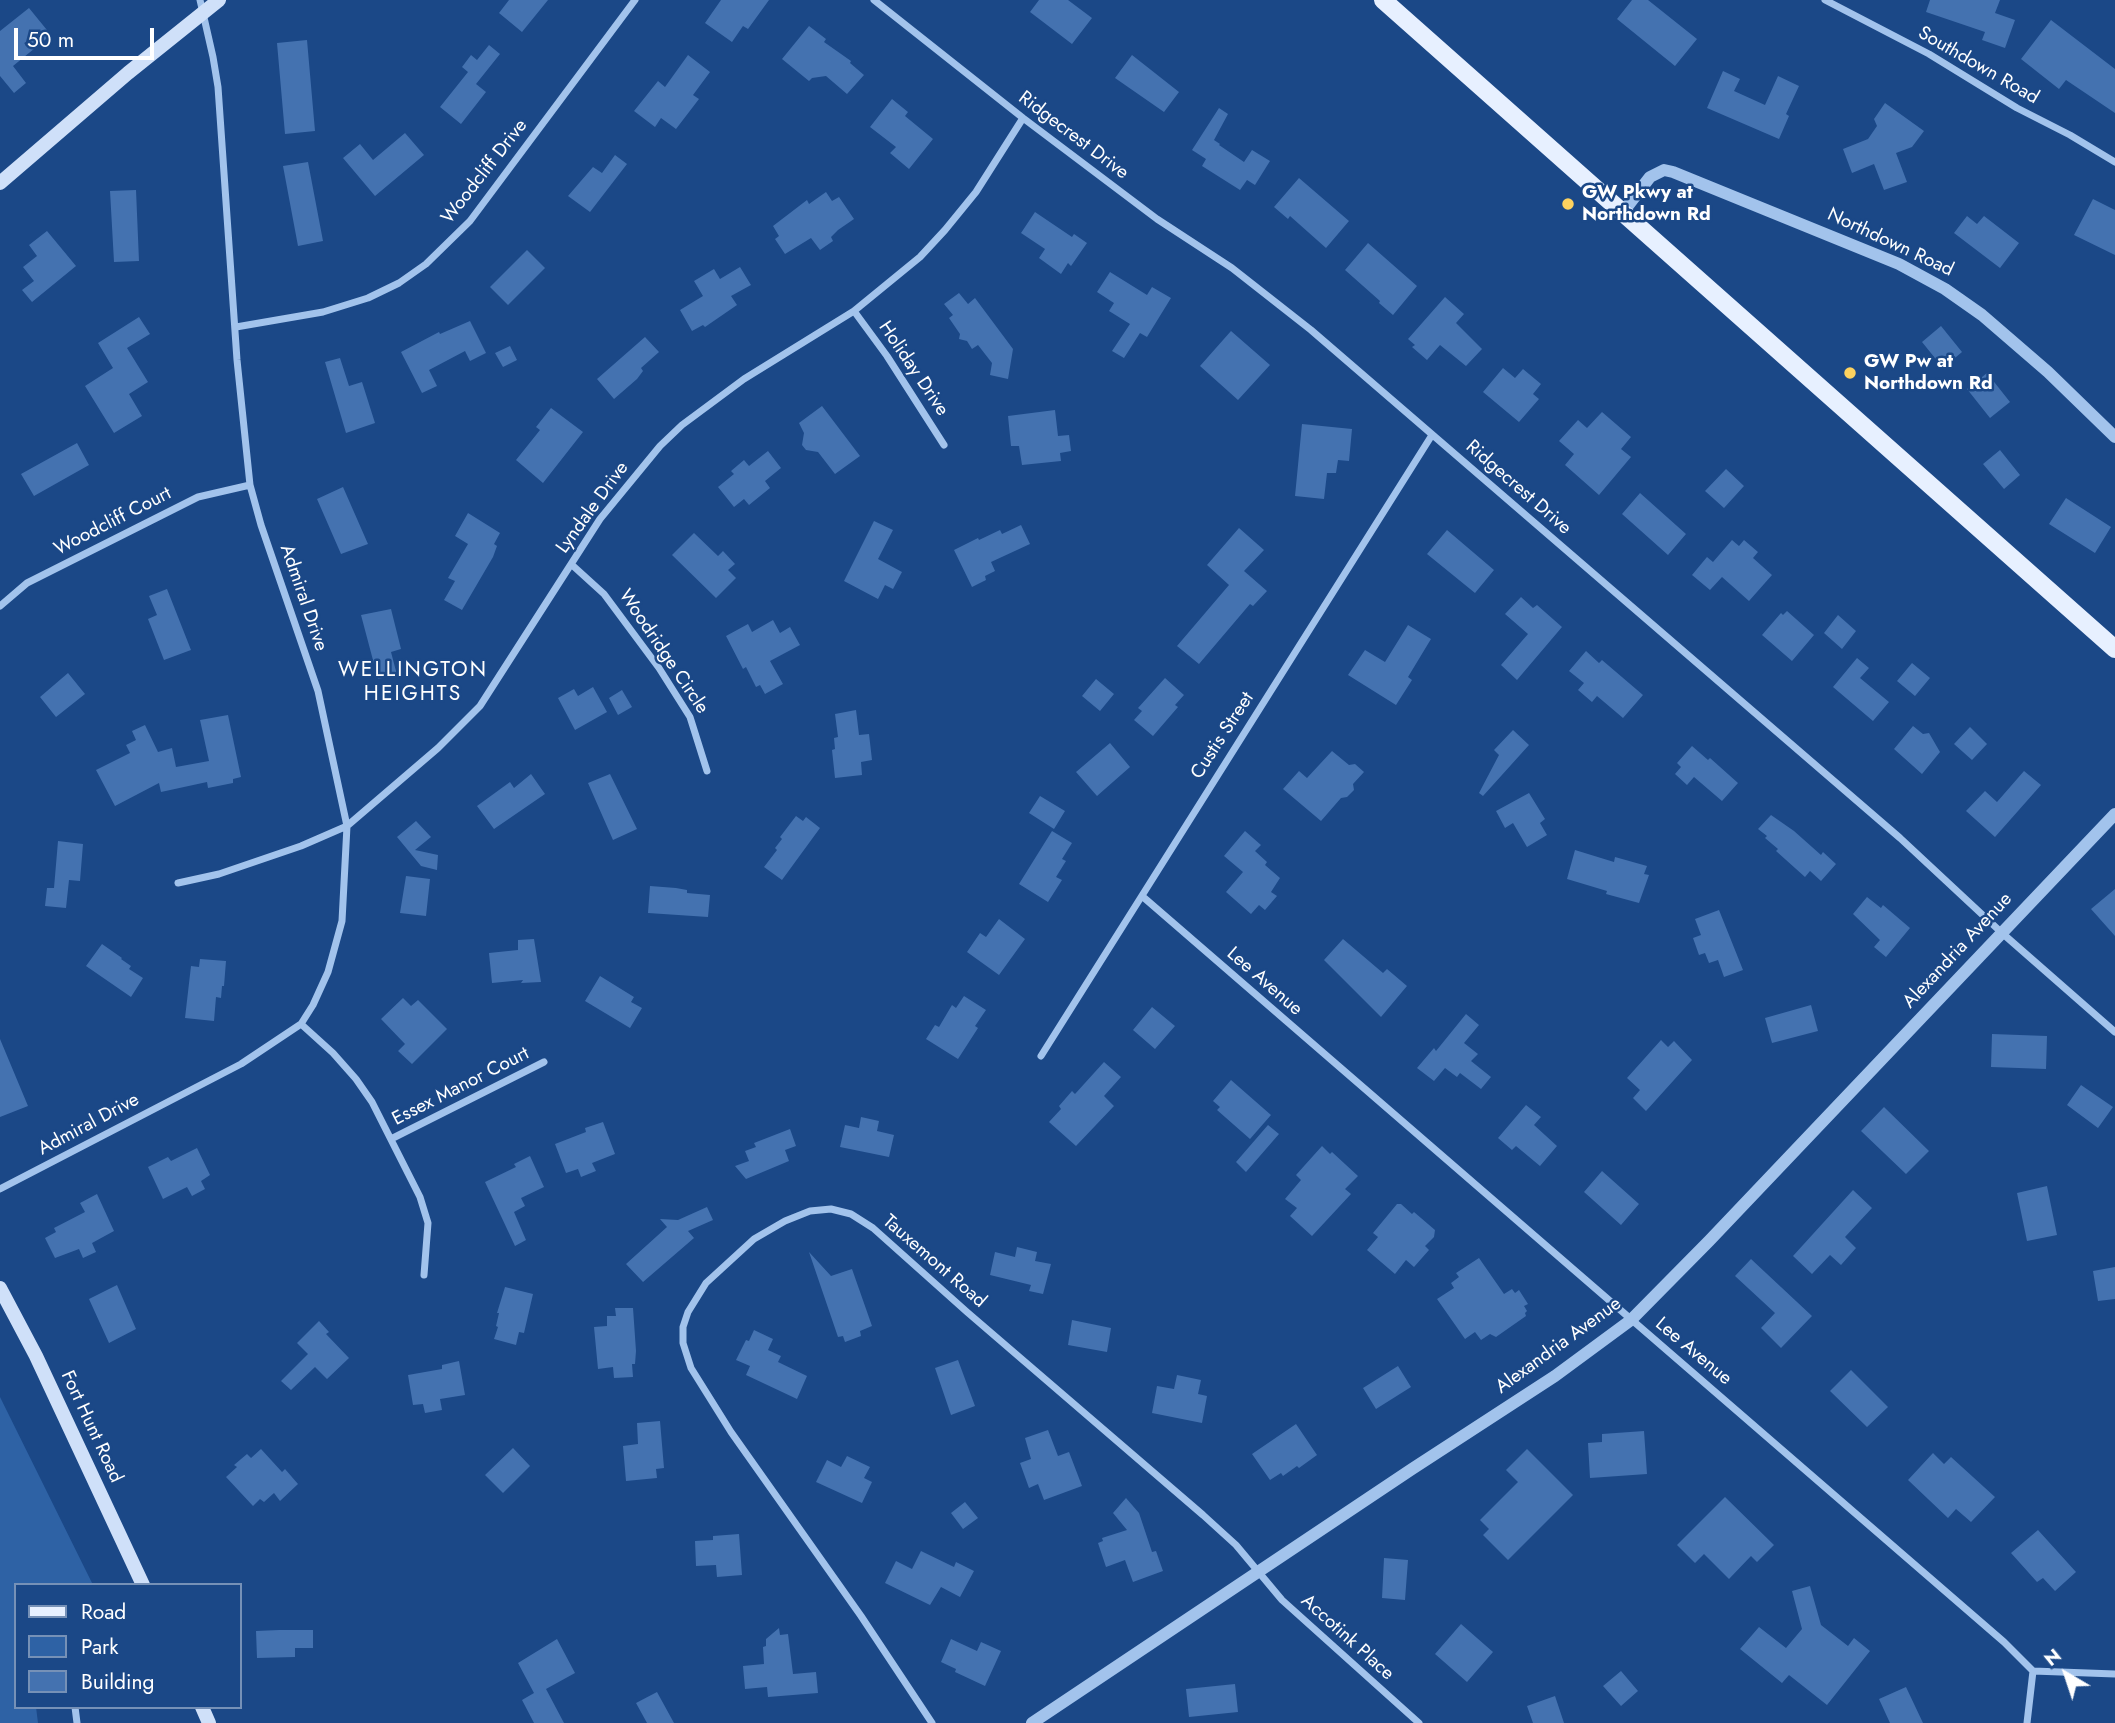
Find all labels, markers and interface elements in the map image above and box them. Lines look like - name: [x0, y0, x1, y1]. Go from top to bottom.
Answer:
- scale bar: [18, 14, 158, 58]
- street label: Southdown Road: [1913, 22, 2043, 110]
- text: 50 m: [27, 25, 74, 55]
- street label: Ridgecrest Drive: [1013, 87, 1133, 185]
- street label: Woodcliff Drive: [437, 115, 533, 229]
- place label: GW Pkwy at Northdown Rd: [1582, 182, 1711, 226]
- marker: GW Pkwy at Northdown Rd: [1560, 196, 1576, 212]
- street label: Northdown Road: [1823, 204, 1957, 282]
- street label: Holiday Drive: [873, 317, 953, 421]
- place label: GW Pw at Northdown Rd: [1864, 351, 1993, 395]
- marker: GW Pw at Northdown Rd: [1842, 365, 1858, 381]
- street label: Ridgecrest Drive: [1461, 436, 1575, 540]
- street label: Lyndale Drive: [552, 458, 634, 558]
- street label: Woodcliff Court: [51, 483, 175, 561]
- street label: Admiral Drive: [274, 542, 332, 654]
- street label: Woodridge Circle: [613, 586, 713, 718]
- district label: WELLINGTON HEIGHTS: [339, 658, 487, 708]
- street label: Custis Street: [1187, 688, 1259, 784]
- street label: Alexandria Avenue: [1899, 888, 2017, 1014]
- street label: Lee Avenue: [1221, 943, 1307, 1021]
- street label: Essex Manor Court: [389, 1043, 533, 1131]
- street label: Admiral Drive: [35, 1089, 143, 1161]
- street label: Tauxemont Road: [877, 1211, 991, 1313]
- street label: Alexandria Avenue: [1492, 1293, 1626, 1399]
- street label: Lee Avenue: [1650, 1313, 1736, 1391]
- street label: Fort Hunt Road: [55, 1367, 127, 1487]
- legend: [14, 1583, 242, 1709]
- street label: Accotink Place: [1296, 1590, 1398, 1686]
- text: Road: [81, 1597, 126, 1627]
- text: Park: [81, 1632, 118, 1662]
- north arrow: [2031, 1639, 2101, 1709]
- text: N: [2038, 1642, 2067, 1673]
- text: Building: [81, 1667, 154, 1697]

